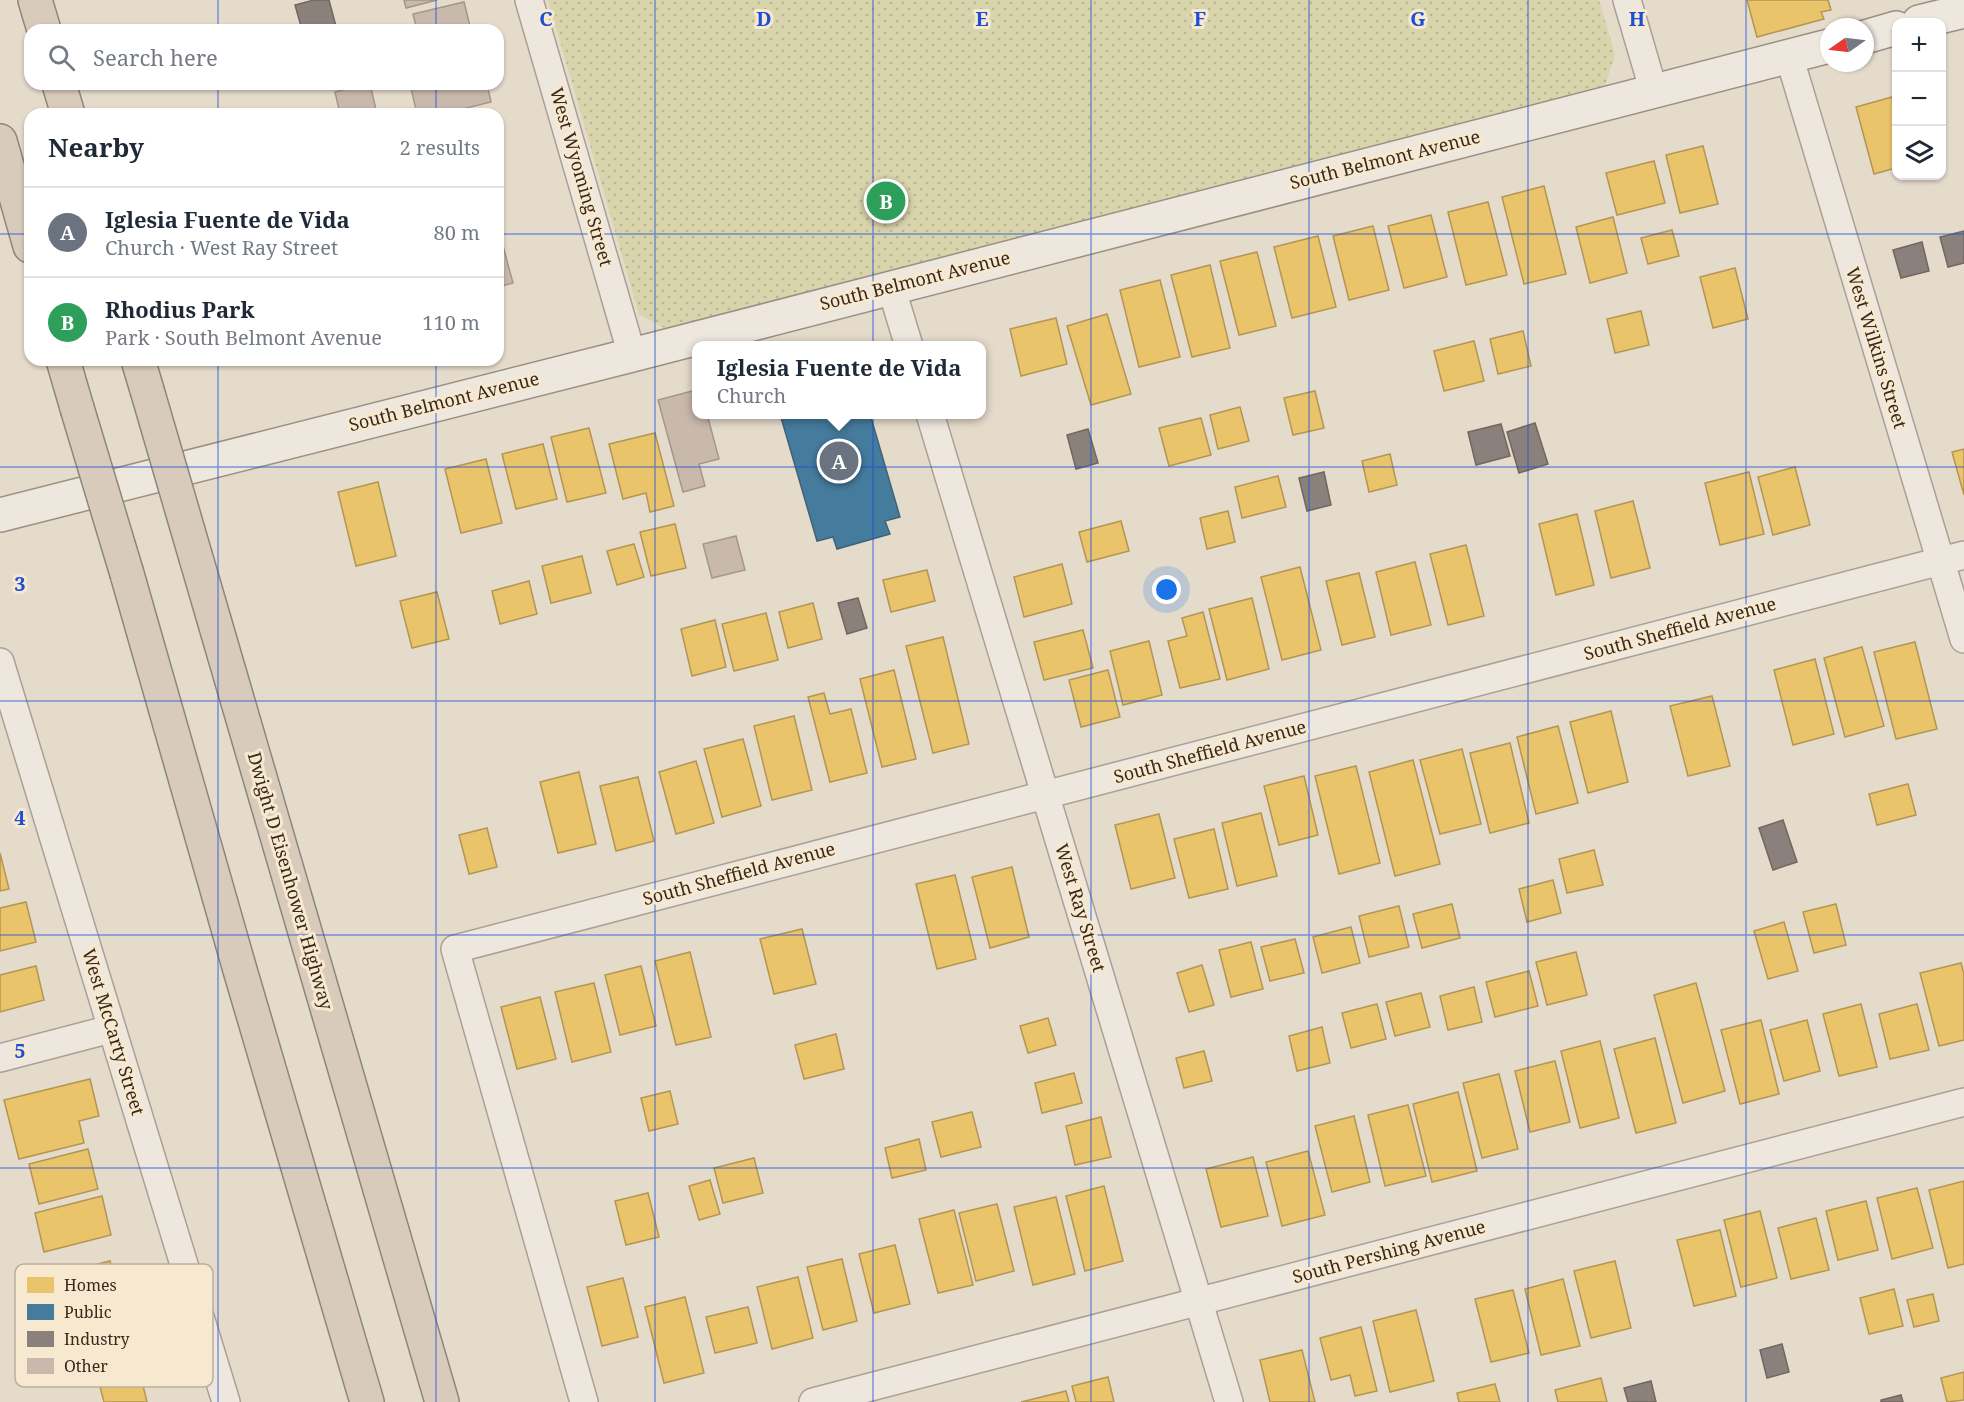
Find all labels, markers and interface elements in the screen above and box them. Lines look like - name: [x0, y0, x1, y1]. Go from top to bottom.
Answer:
- text: C: [539, 5, 553, 32]
- text: D: [756, 5, 772, 32]
- text: E: [975, 5, 989, 32]
- text: F: [1194, 5, 1206, 32]
- text: G: [1410, 5, 1426, 32]
- text: H: [1629, 5, 1645, 32]
- north arrow: [1820, 18, 1874, 72]
- map controls: [1892, 18, 1946, 180]
- button: +: [1892, 18, 1946, 72]
- search box: [24, 24, 504, 90]
- icon: search: [45, 41, 78, 74]
- text: Search here: [93, 42, 218, 72]
- button: −: [1892, 72, 1946, 126]
- street label: West Wyoming Street: [545, 85, 619, 269]
- street label: South Belmont Avenue: [1287, 124, 1482, 194]
- button: layers: [1892, 126, 1946, 180]
- text: Nearby: [48, 129, 144, 165]
- text: 2 results: [400, 134, 480, 161]
- pin: B: [866, 178, 906, 224]
- text: Iglesia Fuente de Vida: [105, 204, 350, 234]
- text: A: [60, 219, 75, 246]
- text: 80 m: [434, 219, 480, 246]
- text: Church · West Ray Street: [105, 234, 338, 261]
- street label: South Belmont Avenue: [817, 245, 1012, 315]
- street label: West Wilkins Street: [1841, 264, 1913, 431]
- text: Rhodius Park: [105, 294, 255, 324]
- text: B: [61, 309, 74, 336]
- text: 110 m: [422, 309, 480, 336]
- text: Park · South Belmont Avenue: [105, 324, 382, 351]
- popup: [692, 341, 986, 419]
- text: Iglesia Fuente de Vida: [717, 352, 961, 382]
- street label: South Belmont Avenue: [346, 366, 541, 436]
- text: Church: [717, 382, 786, 409]
- pin: A: [820, 438, 858, 484]
- text: 3: [14, 570, 26, 597]
- your location: [1152, 575, 1181, 604]
- street label: South Sheffield Avenue: [1581, 591, 1779, 665]
- street label: South Sheffield Avenue: [1111, 714, 1309, 788]
- street label: Dwight D Eisenhower Highway: [243, 749, 340, 1013]
- text: 4: [14, 804, 26, 831]
- street label: South Sheffield Avenue: [640, 836, 838, 910]
- street label: West Ray Street: [1050, 841, 1112, 975]
- street label: West McCarty Street: [77, 945, 151, 1118]
- text: 5: [14, 1037, 26, 1064]
- street label: South Pershing Avenue: [1290, 1214, 1488, 1288]
- legend: [15, 1264, 213, 1387]
- text: Homes: [64, 1274, 117, 1296]
- text: Public: [64, 1301, 112, 1323]
- text: Industry: [64, 1328, 131, 1350]
- text: Other: [64, 1355, 108, 1377]

